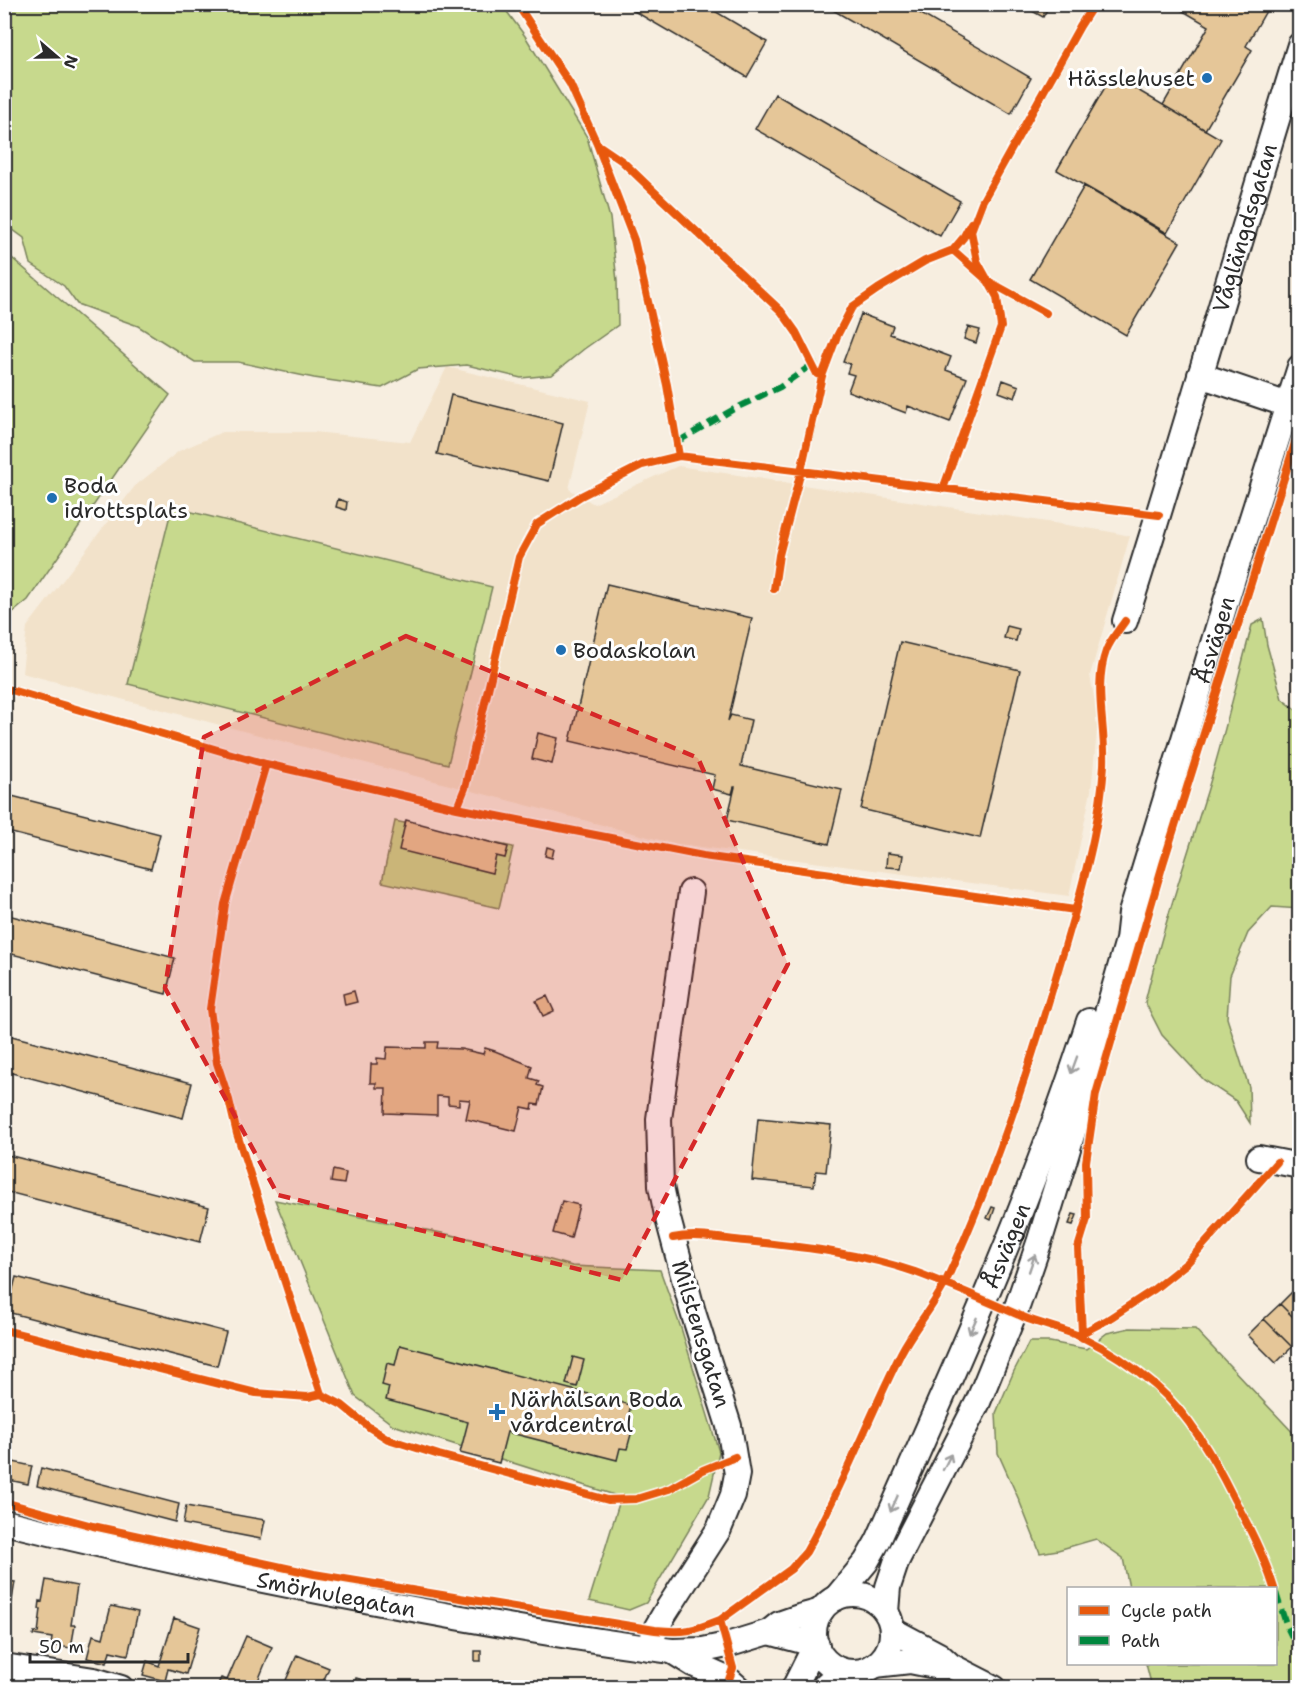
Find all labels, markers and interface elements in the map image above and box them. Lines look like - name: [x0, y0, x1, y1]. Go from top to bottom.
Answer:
- north arrow: [27, 27, 87, 87]
- text: N: [59, 52, 83, 72]
- place label: Hässlehuset: [1068, 64, 1195, 93]
- marker: Hässlehuset: [1200, 71, 1214, 85]
- street label: Våglängdsgatan: [1205, 140, 1283, 316]
- place label: Boda idrottsplats: [64, 471, 188, 525]
- marker: Boda idrottsplats: [45, 491, 59, 505]
- street label: Åsvägen: [1187, 593, 1241, 687]
- place label: Bodaskolan: [573, 636, 696, 665]
- marker: Bodaskolan: [554, 643, 568, 657]
- one-way arrow: [1068, 1056, 1079, 1074]
- street label: Åsvägen: [976, 1199, 1037, 1293]
- one-way arrow: [1027, 1254, 1038, 1273]
- street label: Milstensgatan: [665, 1257, 737, 1411]
- one-way arrow: [967, 1316, 978, 1334]
- place label: Närhälsan Boda vårdcentral: [510, 1385, 683, 1439]
- marker: Närhälsan Boda vårdcentral: [488, 1403, 506, 1421]
- one-way arrow: [942, 1453, 953, 1471]
- one-way arrow: [888, 1494, 900, 1512]
- street label: Smörhulegatan: [254, 1565, 418, 1624]
- legend: [1067, 1587, 1277, 1665]
- text: Cycle path: [1121, 1599, 1212, 1623]
- scale bar: [30, 1626, 188, 1664]
- text: Path: [1121, 1629, 1160, 1653]
- text: 50 m: [39, 1635, 84, 1659]

